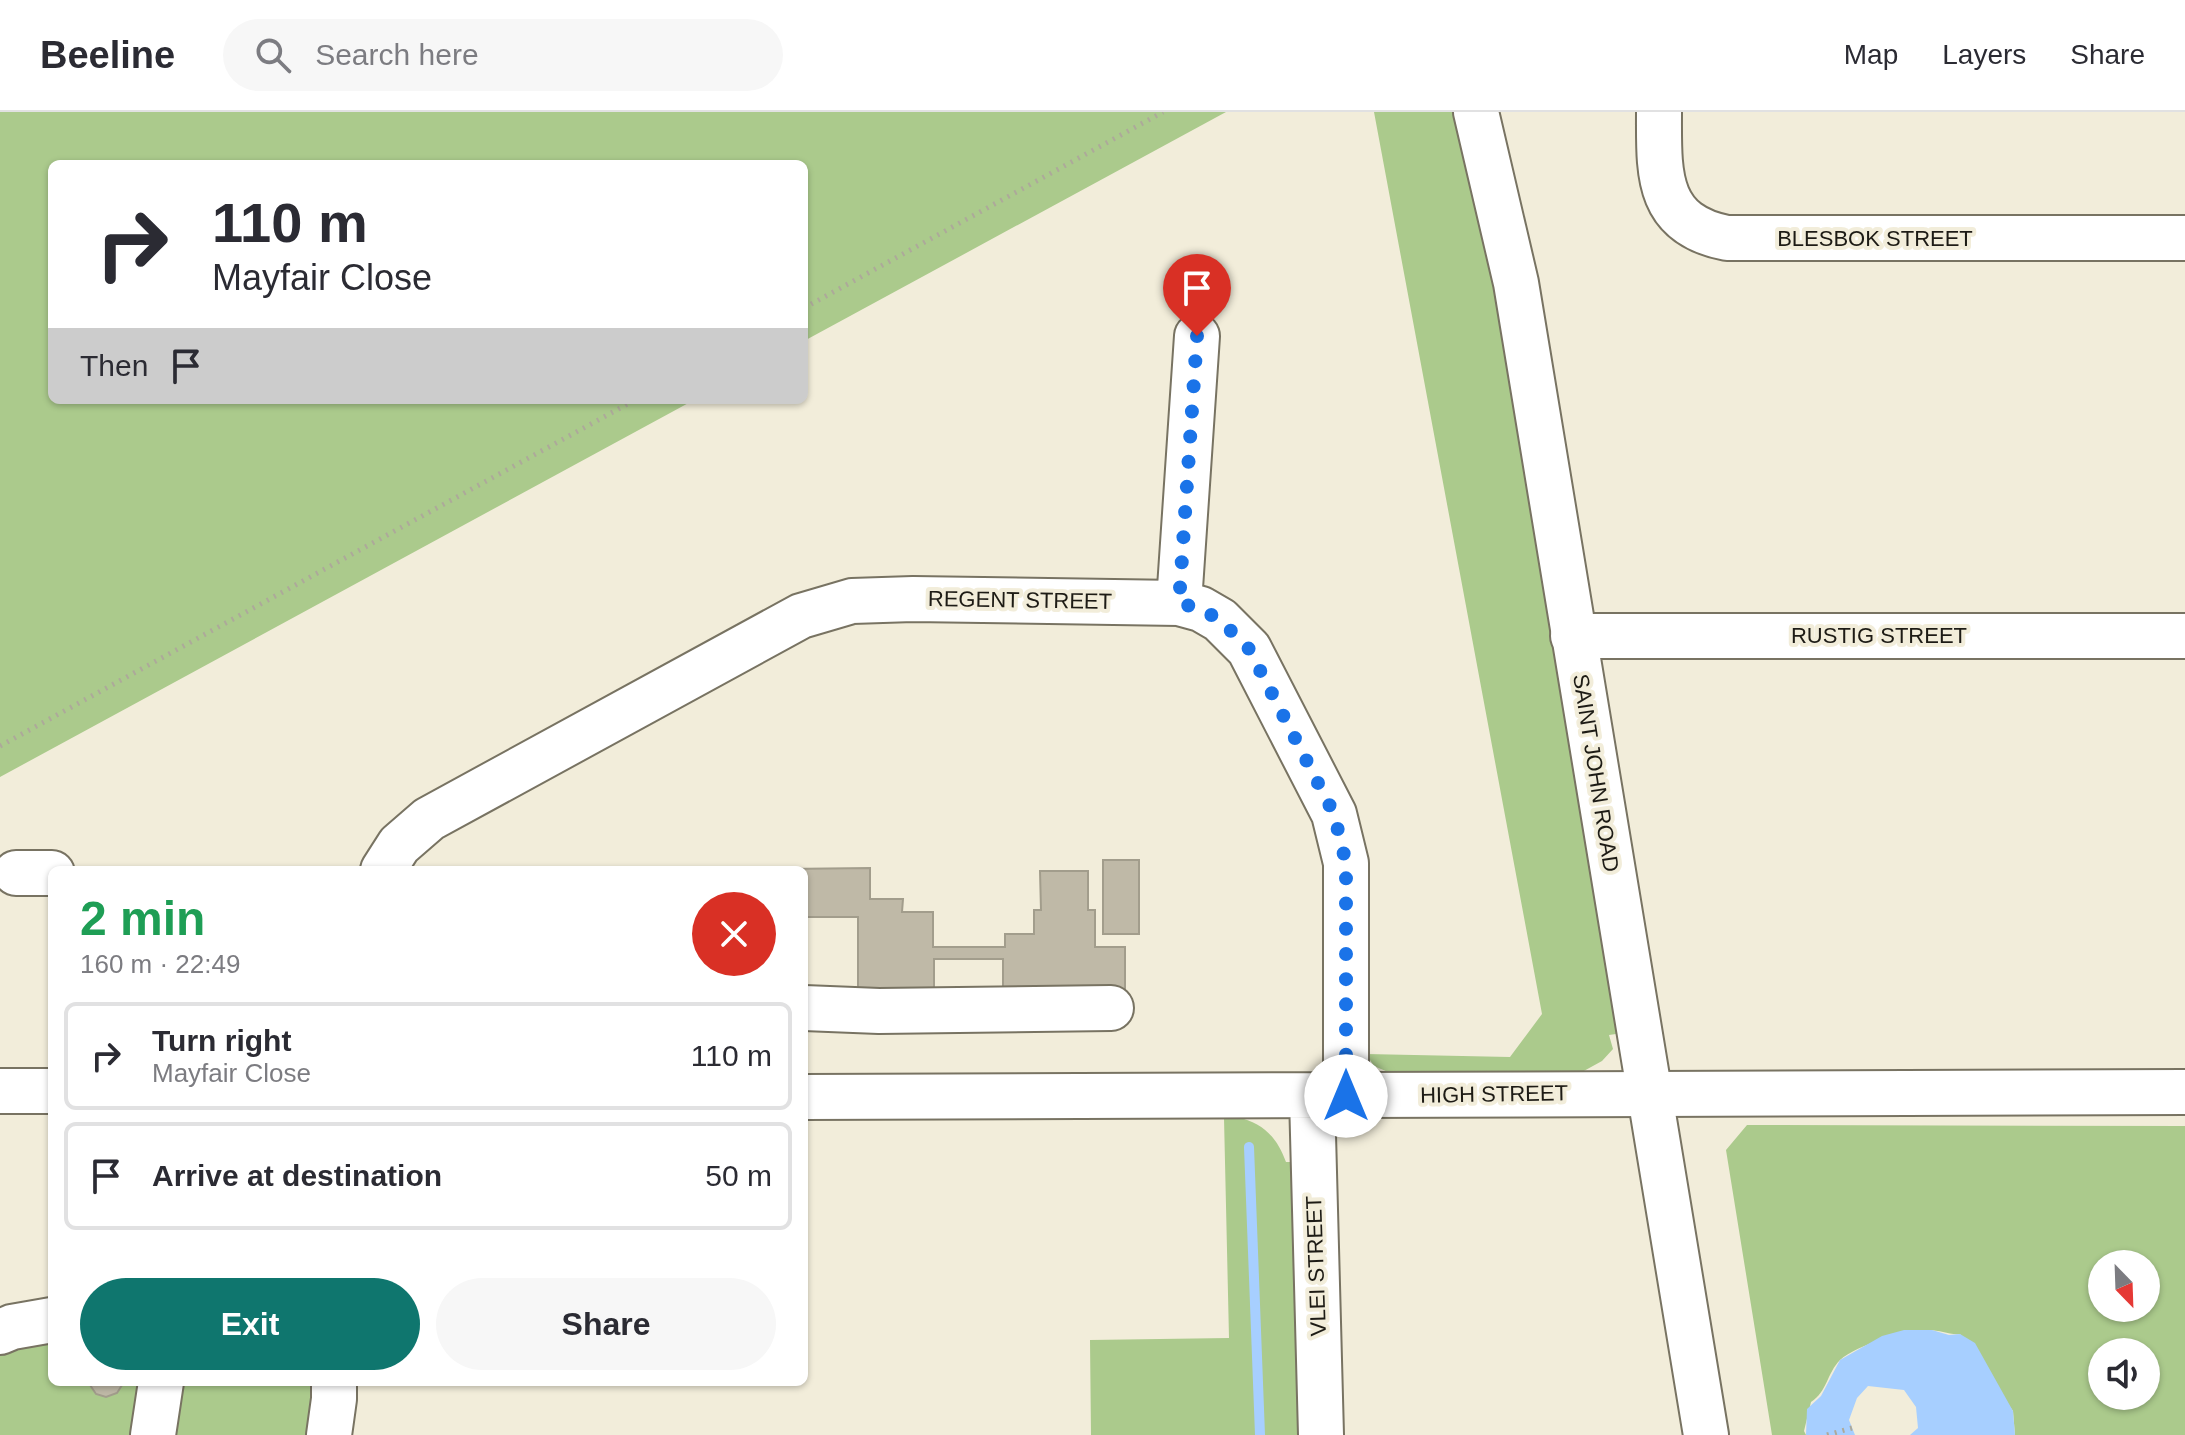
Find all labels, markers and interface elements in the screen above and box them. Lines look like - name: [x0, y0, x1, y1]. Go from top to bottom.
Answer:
- search box: [223, 19, 783, 91]
- icon: search: [251, 33, 295, 77]
- text: Beeline: [40, 34, 175, 76]
- text: Search here: [315, 38, 479, 71]
- text: Map: [1844, 39, 1898, 70]
- text: Layers: [1942, 39, 2026, 70]
- text: Share: [2070, 39, 2145, 70]
- text: 110 m: [212, 191, 368, 254]
- icon: right: [80, 192, 184, 296]
- street label: BLESBOK STREET: [1777, 226, 1973, 251]
- pin: [1163, 254, 1231, 336]
- text: Mayfair Close: [212, 257, 432, 298]
- icon: arrive: [1175, 266, 1219, 310]
- icon: arrive: [164, 344, 208, 388]
- text: Then: [80, 349, 148, 382]
- street label: REGENT STREET: [928, 586, 1112, 614]
- street label: RUSTIG STREET: [1791, 623, 1967, 648]
- street label: SAINT JOHN ROAD: [1568, 672, 1624, 874]
- text: 2 min: [80, 892, 205, 945]
- button: close: [692, 892, 776, 976]
- text: 160 m · 22:49: [80, 949, 240, 979]
- text: Turn right: [152, 1024, 291, 1057]
- icon: right: [84, 1034, 128, 1078]
- text: 110 m: [691, 1039, 772, 1072]
- position arrow: [1304, 1054, 1388, 1138]
- text: Mayfair Close: [152, 1058, 311, 1088]
- street label: HIGH STREET: [1420, 1080, 1568, 1108]
- icon: arrive: [84, 1154, 128, 1198]
- text: Arrive at destination: [152, 1159, 442, 1192]
- text: 50 m: [705, 1159, 772, 1192]
- street label: VLEI STREET: [1301, 1195, 1331, 1337]
- north arrow: [2088, 1250, 2160, 1322]
- map controls: [2088, 1250, 2160, 1410]
- button: Exit: [80, 1278, 420, 1370]
- button: Share: [436, 1278, 776, 1370]
- button: sound: [2088, 1338, 2160, 1410]

